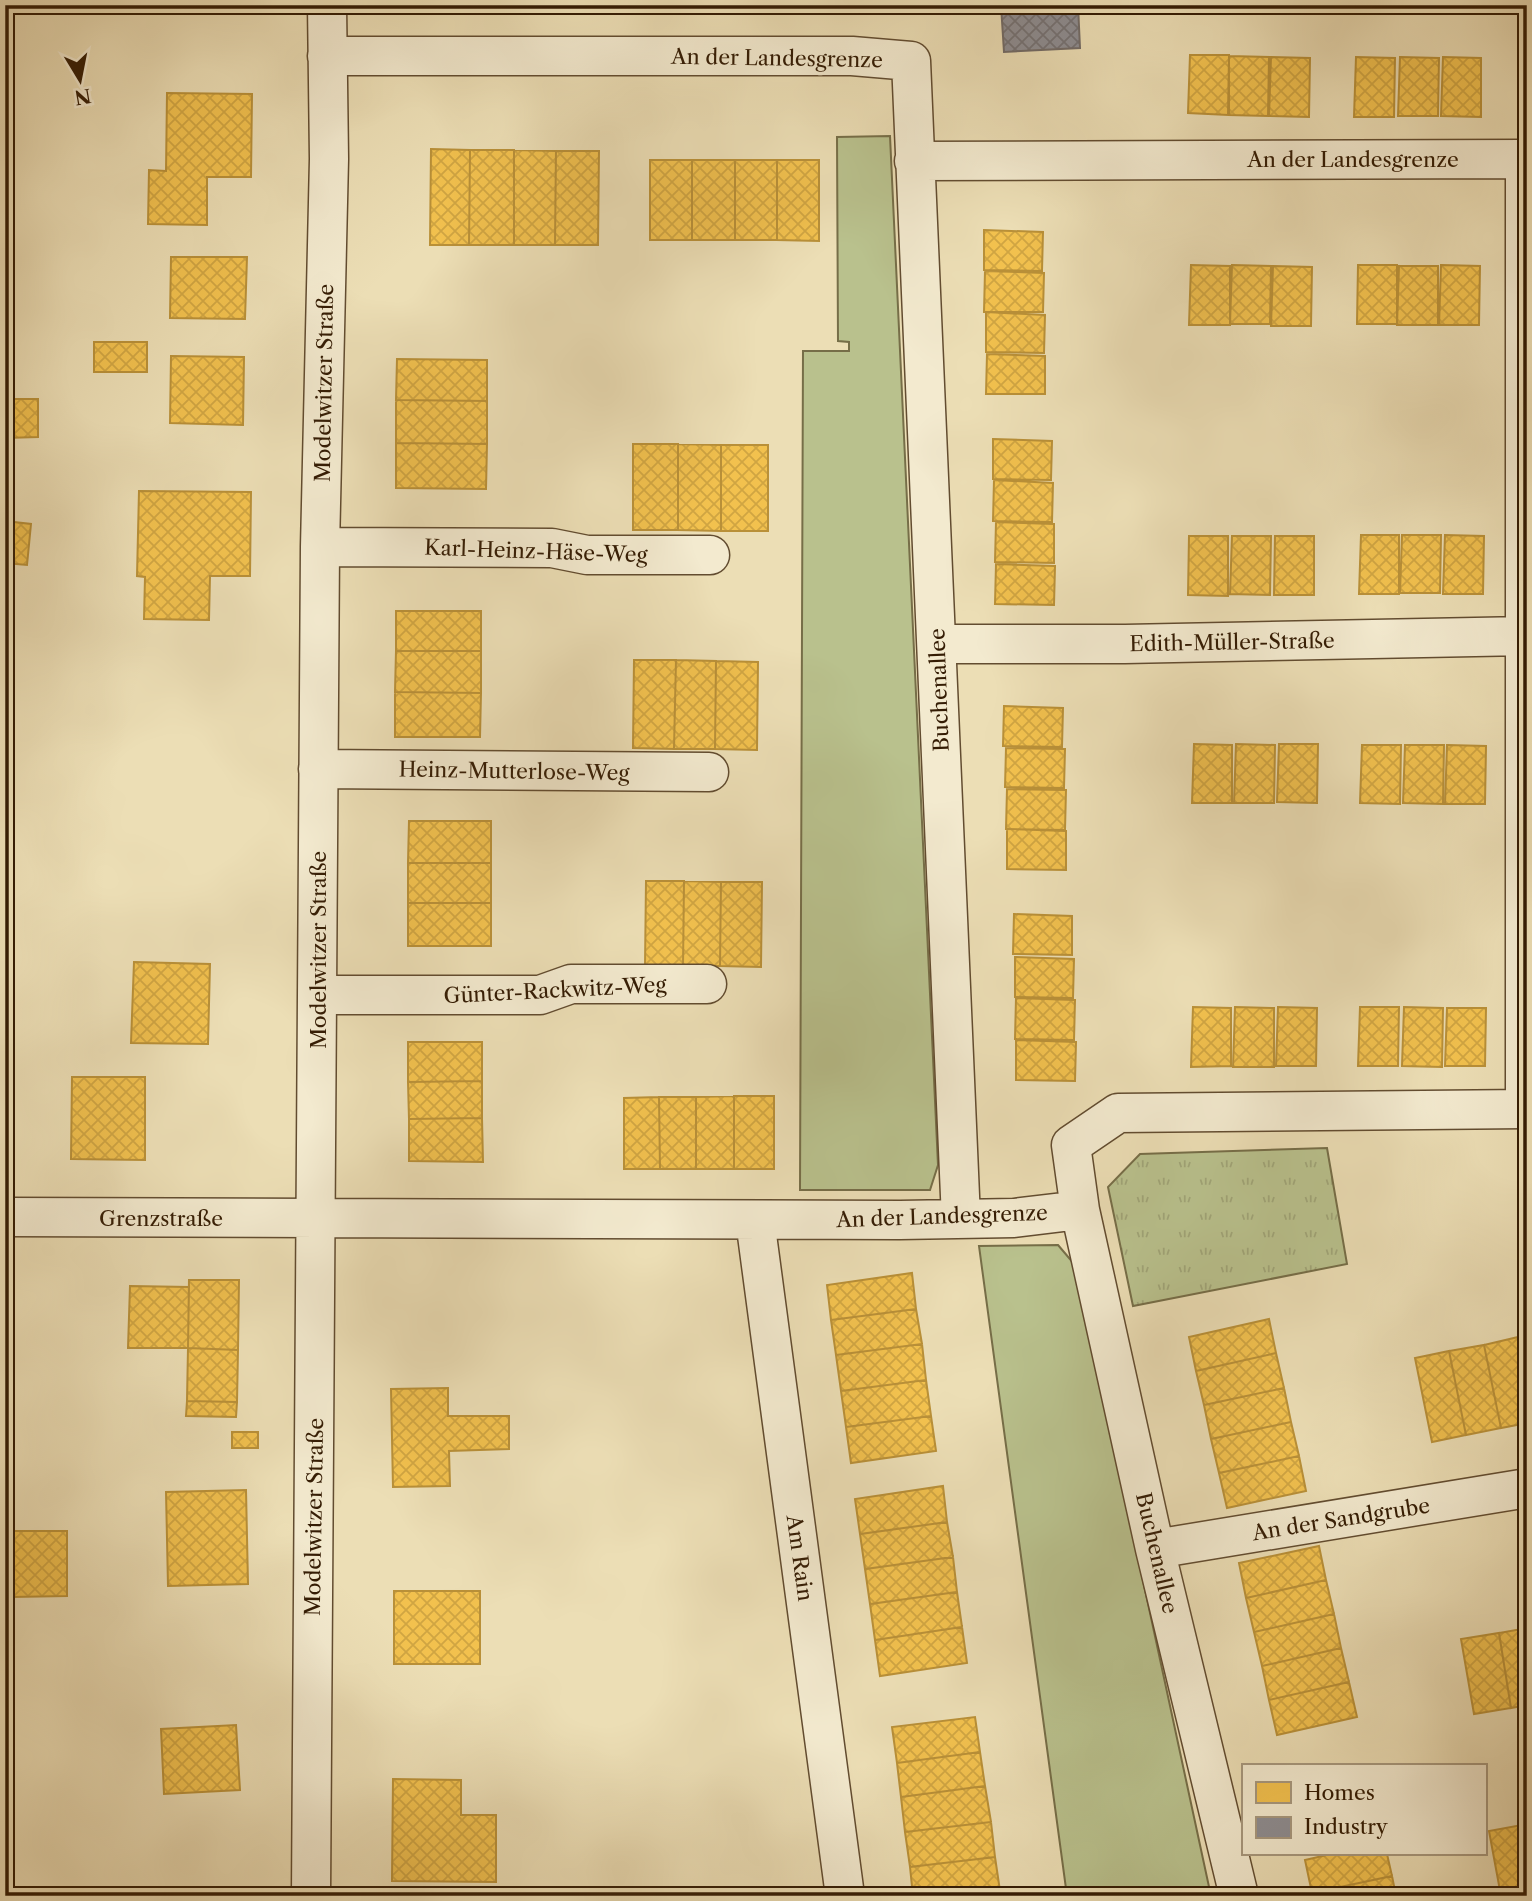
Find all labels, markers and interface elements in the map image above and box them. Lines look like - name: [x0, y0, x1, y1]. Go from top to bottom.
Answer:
- street label: An der Landesgrenze: [670, 44, 883, 72]
- north arrow: [46, 46, 116, 116]
- text: N: [73, 83, 93, 109]
- street label: An der Landesgrenze: [1246, 147, 1459, 172]
- street label: Modelwitzer Straße: [310, 284, 338, 482]
- street label: Karl-Heinz-Häse-Weg: [424, 535, 649, 567]
- street label: Buchenallee: [924, 628, 954, 752]
- street label: Edith-Müller-Straße: [1129, 628, 1335, 656]
- street label: Heinz-Mutterlose-Weg: [398, 756, 631, 786]
- street label: Modelwitzer Straße: [306, 851, 331, 1049]
- street label: Günter-Rackwitz-Weg: [443, 972, 668, 1008]
- street label: An der Landesgrenze: [835, 1200, 1048, 1232]
- street label: Grenzstraße: [99, 1206, 223, 1231]
- street label: Modelwitzer Straße: [300, 1418, 328, 1616]
- street label: Buchenallee: [1131, 1490, 1183, 1616]
- street label: An der Sandgrube: [1249, 1493, 1432, 1546]
- street label: Am Rain: [781, 1512, 818, 1603]
- legend: [1242, 1764, 1486, 1856]
- text: Homes: [1304, 1780, 1375, 1805]
- text: Industry: [1304, 1814, 1388, 1839]

